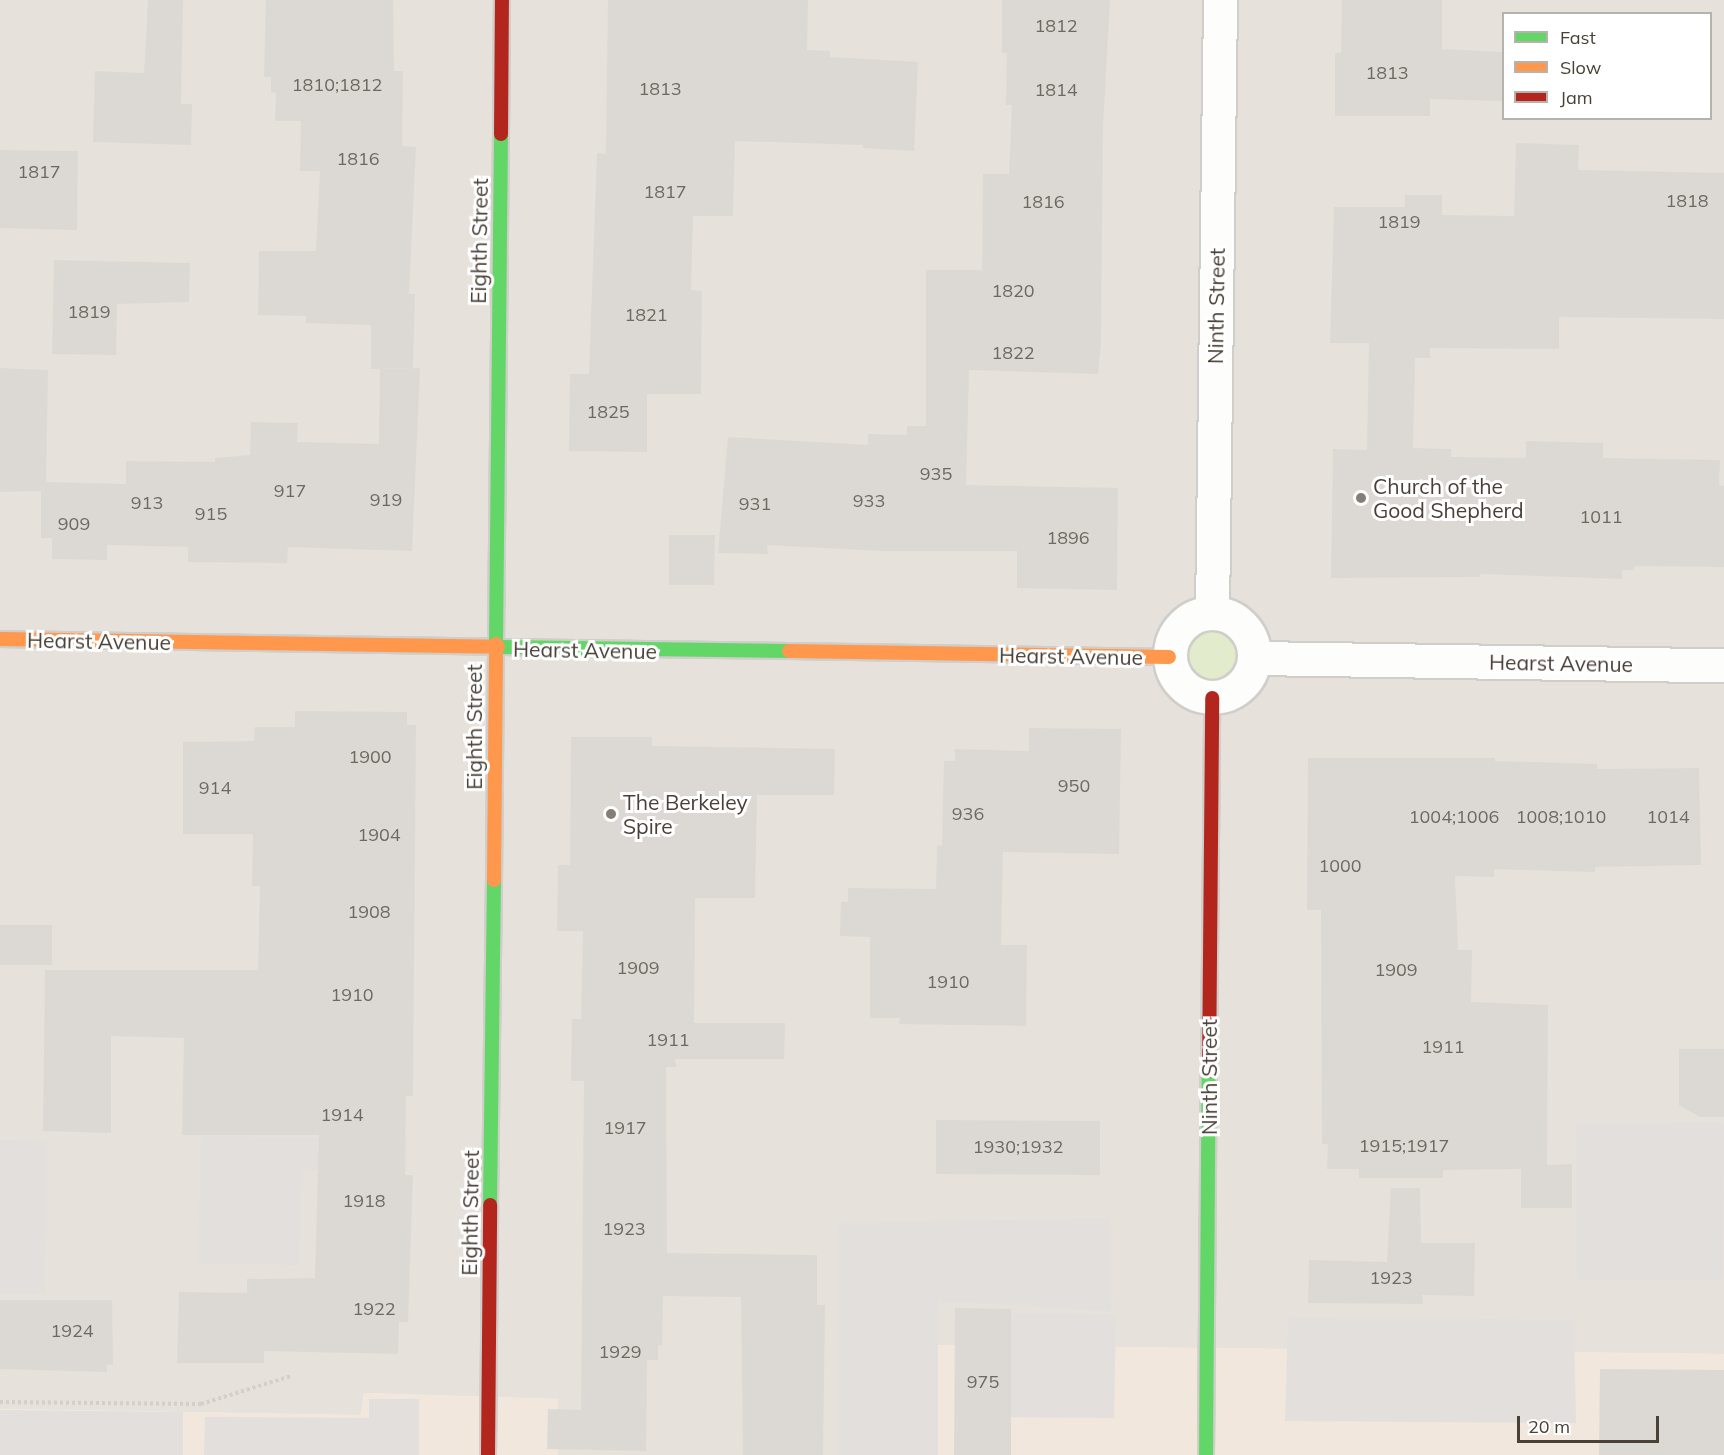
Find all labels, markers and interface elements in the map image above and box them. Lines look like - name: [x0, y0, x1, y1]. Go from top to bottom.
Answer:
- legend: [1502, 12, 1712, 120]
- house number: 1812: [1034, 15, 1078, 37]
- text: Fast: [1560, 26, 1596, 49]
- text: Slow: [1560, 56, 1601, 79]
- house number: 1813: [1365, 62, 1409, 84]
- house number: 1810;1812: [292, 74, 382, 96]
- house number: 1813: [638, 78, 682, 100]
- house number: 1814: [1034, 79, 1078, 101]
- text: Jam: [1560, 86, 1593, 109]
- house number: 1816: [336, 148, 380, 170]
- house number: 1817: [17, 161, 61, 183]
- street label: Eighth Street: [465, 178, 493, 304]
- house number: 1817: [643, 181, 687, 203]
- house number: 1818: [1665, 190, 1709, 212]
- house number: 1816: [1021, 191, 1065, 213]
- house number: 1819: [1377, 211, 1421, 233]
- street label: Ninth Street: [1202, 248, 1230, 364]
- house number: 1820: [991, 280, 1035, 302]
- house number: 1819: [67, 301, 111, 323]
- house number: 1821: [624, 304, 668, 326]
- house number: 1822: [991, 342, 1035, 364]
- house number: 1825: [586, 401, 630, 423]
- house number: 935: [920, 463, 952, 485]
- place label: Church of the Good Shepherd: [1373, 473, 1524, 523]
- house number: 917: [274, 480, 306, 502]
- house number: 919: [370, 489, 402, 511]
- house number: 933: [853, 490, 885, 512]
- marker: Church of the Good Shepherd: [1354, 491, 1368, 505]
- house number: 913: [131, 492, 163, 514]
- house number: 931: [739, 493, 771, 515]
- house number: 915: [195, 503, 227, 525]
- house number: 1011: [1579, 506, 1623, 528]
- house number: 909: [58, 513, 90, 535]
- house number: 1896: [1046, 527, 1090, 549]
- street label: Hearst Avenue: [27, 627, 171, 655]
- street label: Hearst Avenue: [513, 636, 657, 664]
- street label: Hearst Avenue: [999, 642, 1143, 670]
- street label: Hearst Avenue: [1489, 649, 1633, 677]
- street label: Eighth Street: [461, 664, 487, 790]
- house number: 1900: [348, 746, 392, 768]
- house number: 950: [1058, 775, 1090, 797]
- house number: 914: [199, 777, 231, 799]
- place label: The Berkeley Spire: [623, 789, 748, 839]
- house number: 936: [952, 803, 984, 825]
- house number: 1004;1006: [1409, 806, 1499, 828]
- house number: 1008;1010: [1516, 806, 1606, 828]
- house number: 1014: [1646, 806, 1690, 828]
- marker: The Berkeley Spire: [604, 807, 618, 821]
- house number: 1904: [357, 824, 401, 846]
- house number: 1000: [1318, 855, 1362, 877]
- house number: 1908: [347, 901, 391, 923]
- house number: 1909: [616, 957, 660, 979]
- house number: 1909: [1374, 959, 1418, 981]
- house number: 1910: [926, 971, 970, 993]
- house number: 1910: [330, 984, 374, 1006]
- street label: Ninth Street: [1196, 1019, 1222, 1135]
- house number: 1911: [646, 1029, 690, 1051]
- house number: 1911: [1421, 1036, 1465, 1058]
- house number: 1914: [320, 1104, 364, 1126]
- house number: 1917: [603, 1117, 647, 1139]
- house number: 1915;1917: [1359, 1135, 1449, 1157]
- house number: 1930;1932: [973, 1136, 1063, 1158]
- street label: Eighth Street: [456, 1150, 484, 1276]
- house number: 1918: [342, 1190, 386, 1212]
- house number: 1923: [602, 1218, 646, 1240]
- house number: 1923: [1369, 1267, 1413, 1289]
- house number: 1922: [352, 1298, 396, 1320]
- house number: 1924: [50, 1320, 94, 1342]
- house number: 1929: [598, 1341, 642, 1363]
- house number: 975: [967, 1371, 999, 1393]
- scale bar: [1520, 1404, 1662, 1442]
- text: 20 m: [1528, 1415, 1570, 1438]

